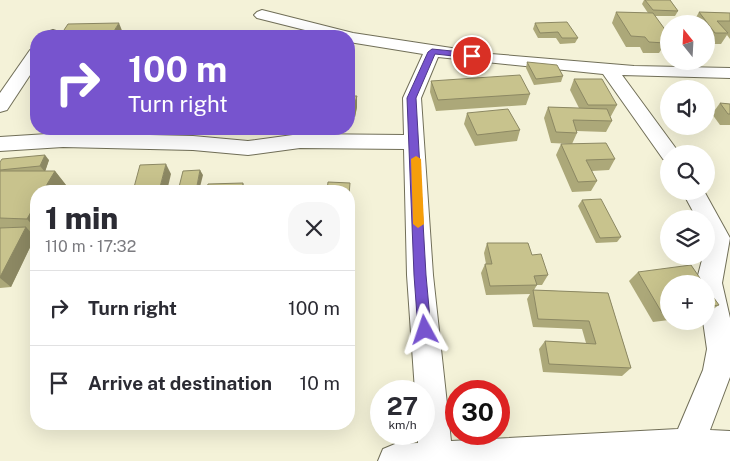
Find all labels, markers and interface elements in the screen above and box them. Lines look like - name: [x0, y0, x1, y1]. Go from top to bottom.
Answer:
- north arrow: [660, 15, 715, 70]
- map controls: [660, 15, 715, 330]
- pin: [451, 35, 493, 77]
- icon: arrive: [458, 42, 486, 70]
- text: 100 m: [128, 49, 227, 90]
- icon: right: [45, 50, 110, 115]
- button: sound: [660, 80, 715, 135]
- text: Turn right: [128, 91, 228, 117]
- button: search: [660, 145, 715, 200]
- text: 1 min: [45, 200, 118, 236]
- button: close: [288, 202, 340, 254]
- button: layers: [660, 210, 715, 265]
- text: 110 m · 17:32: [45, 237, 136, 256]
- button: +: [660, 275, 715, 330]
- icon: right: [45, 294, 73, 322]
- text: Turn right: [88, 297, 177, 319]
- text: 100 m: [288, 297, 340, 319]
- position arrow: [398, 303, 450, 355]
- icon: arrive: [45, 369, 73, 397]
- text: Arrive at destination: [88, 372, 272, 394]
- text: 10 m: [300, 372, 340, 394]
- speed limit sign: 30: [445, 380, 510, 445]
- text: 27: [387, 391, 418, 421]
- text: km/h: [388, 418, 417, 432]

